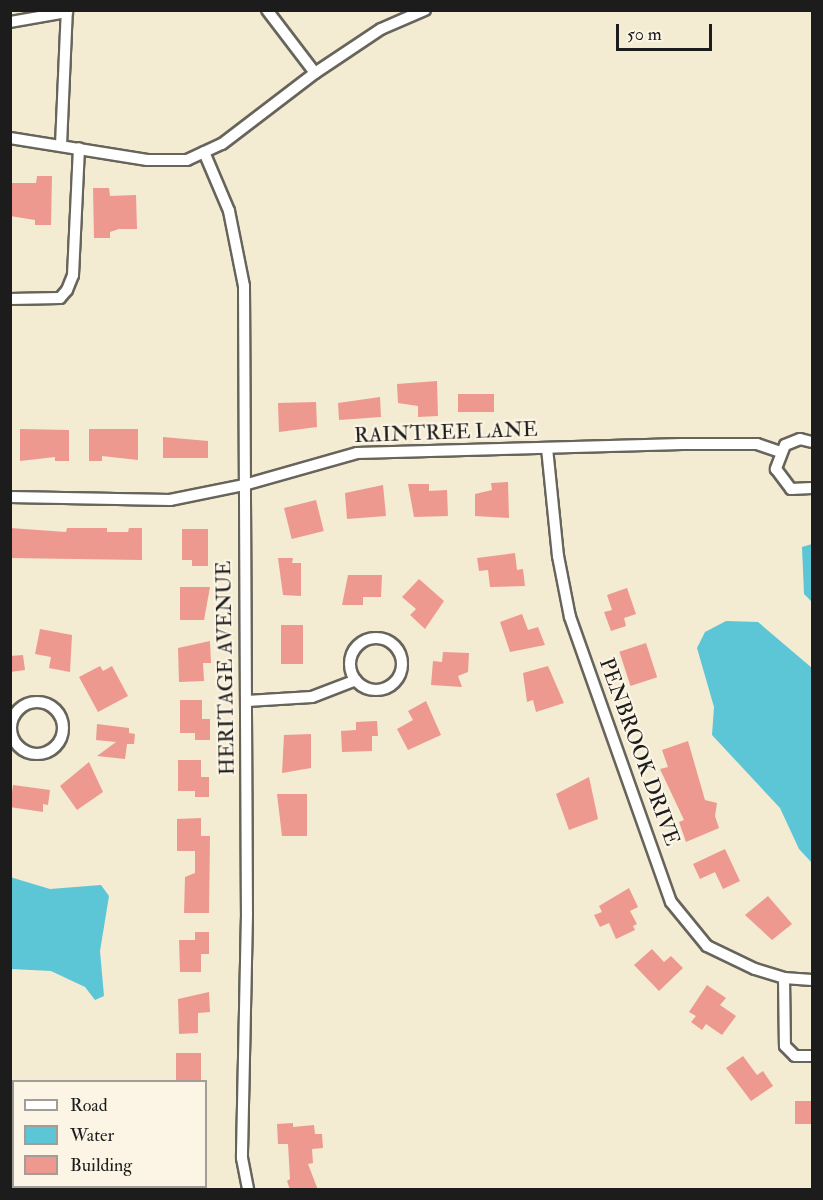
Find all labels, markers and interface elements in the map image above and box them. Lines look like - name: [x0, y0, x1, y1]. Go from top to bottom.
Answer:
- scale bar: [619, 12, 715, 50]
- text: 50 m: [627, 23, 662, 46]
- street label: RAINTREE LANE: [354, 417, 538, 449]
- street label: HERITAGE AVENUE: [212, 561, 240, 775]
- street label: PENBROOK DRIVE: [593, 655, 685, 849]
- legend: [12, 1080, 207, 1188]
- text: Road: [70, 1094, 108, 1117]
- text: Water: [70, 1124, 114, 1147]
- text: Building: [70, 1154, 132, 1177]

